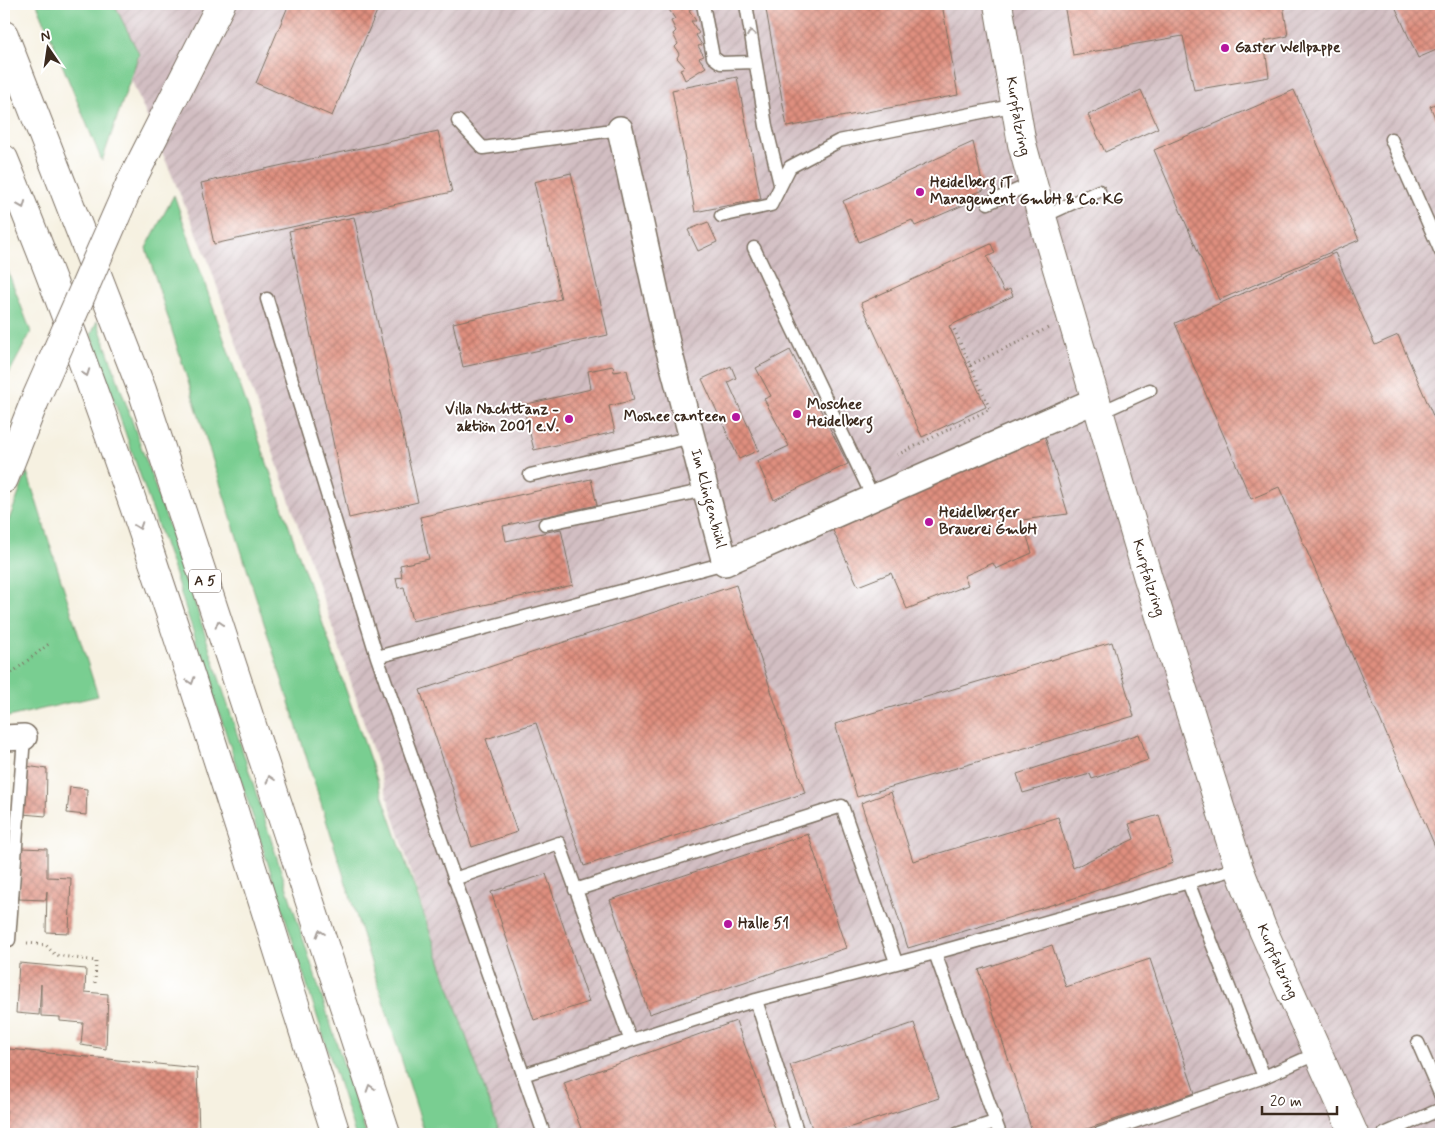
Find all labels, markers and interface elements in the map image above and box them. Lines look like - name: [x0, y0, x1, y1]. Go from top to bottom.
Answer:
- north arrow: [22, 22, 72, 72]
- text: N: [39, 26, 52, 46]
- one-way arrow: [746, 29, 756, 37]
- place label: Gaster Wellpappe: [1235, 38, 1341, 58]
- marker: Gaster Wellpappe: [1219, 42, 1231, 54]
- street label: Kurpfalzring: [1001, 75, 1035, 158]
- place label: Heidelberg iT Management GmbH & Co. KG: [930, 173, 1123, 212]
- marker: Heidelberg iT Management GmbH & Co. KG: [914, 186, 926, 198]
- one-way arrow: [17, 200, 27, 208]
- one-way arrow: [80, 368, 90, 377]
- place label: Moschee Heidelberg: [807, 395, 873, 434]
- place label: Villa Nachttanz - aktiön 2001 e.V.: [445, 400, 559, 437]
- place label: Moshee canteen: [624, 407, 726, 427]
- marker: Moschee Heidelberg: [791, 408, 803, 420]
- marker: Moshee canteen: [730, 411, 742, 423]
- marker: Villa Nachttanz - aktiön 2001 e.V.: [563, 413, 575, 425]
- street label: Im Klingenbühl: [685, 447, 731, 551]
- place label: Heidelberger Brauerei GmbH: [939, 503, 1037, 540]
- marker: Heidelberger Brauerei GmbH: [923, 516, 935, 528]
- one-way arrow: [134, 522, 144, 530]
- street label: Kurpfalzring: [1127, 537, 1170, 620]
- road number: A 5: [189, 570, 221, 592]
- one-way arrow: [215, 621, 225, 629]
- one-way arrow: [185, 676, 195, 684]
- one-way arrow: [265, 775, 275, 784]
- place label: Halle 51: [738, 914, 789, 934]
- marker: Halle 51: [722, 918, 734, 930]
- street label: Kurpfalzring: [1252, 921, 1303, 1003]
- one-way arrow: [316, 930, 326, 938]
- scale bar: [1262, 1083, 1338, 1115]
- one-way arrow: [366, 1084, 376, 1093]
- text: 20 m: [1270, 1092, 1302, 1112]

